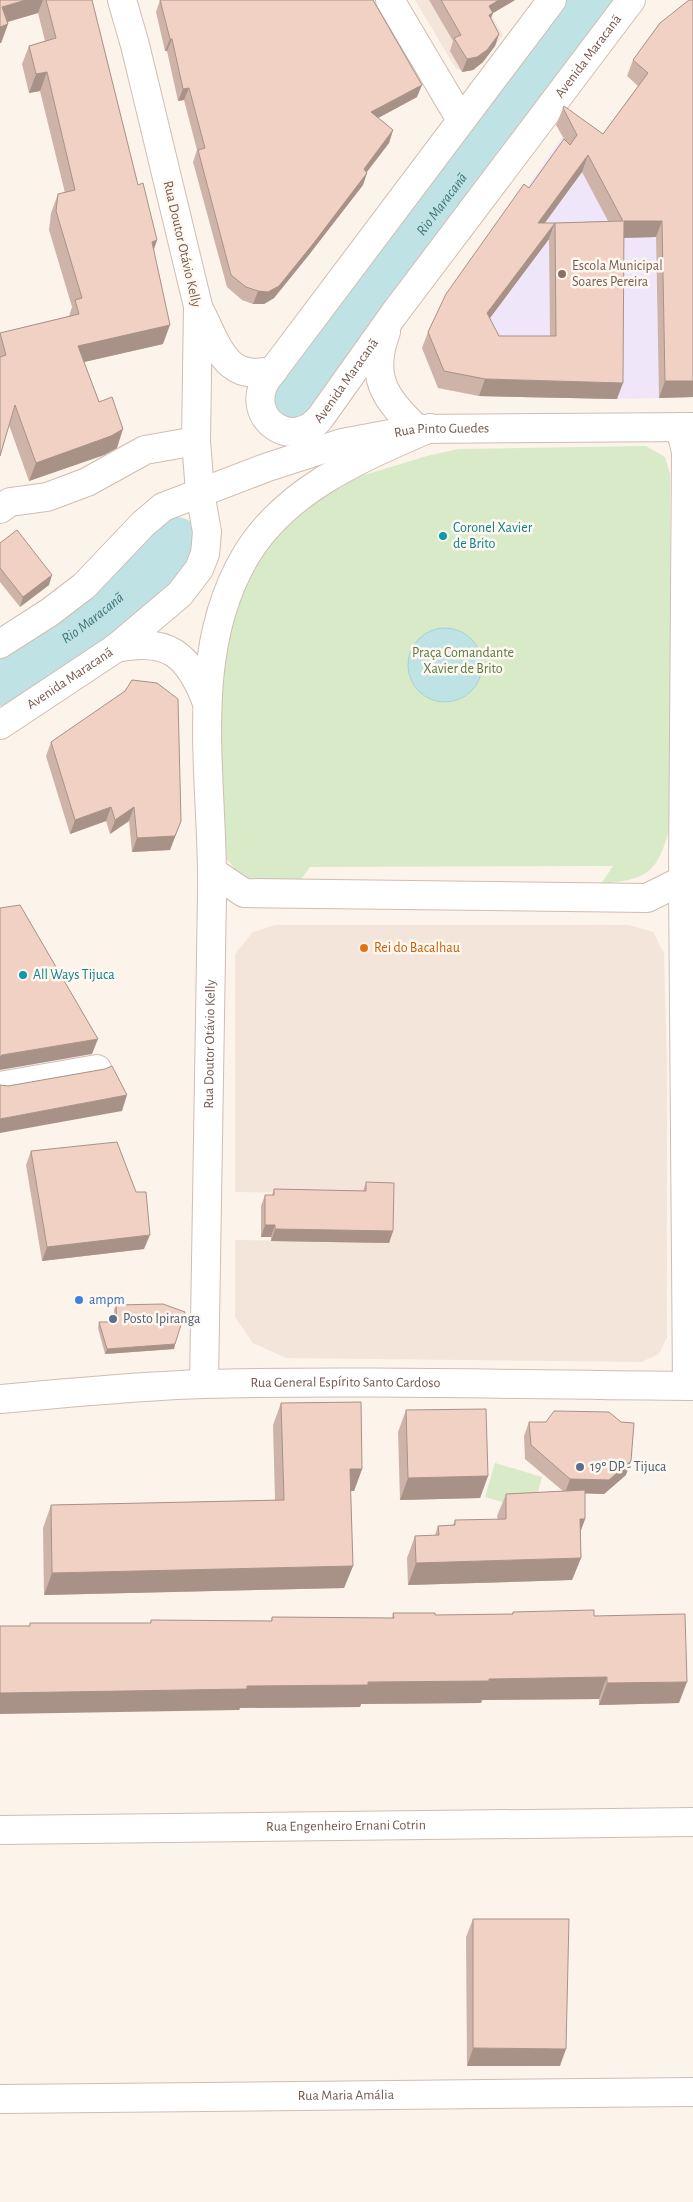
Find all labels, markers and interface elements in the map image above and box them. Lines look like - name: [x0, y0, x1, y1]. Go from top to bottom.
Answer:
- street label: Avenida Maracanã: [553, 12, 625, 100]
- water label: Rio Maracanã: [413, 170, 470, 238]
- street label: Rua Doutor Otávio Kelly: [161, 180, 203, 308]
- place label: Escola Municipal Soares Pereira: [572, 259, 663, 289]
- marker: Escola Municipal Soares Pereira: [556, 268, 568, 280]
- street label: Avenida Maracanã: [312, 336, 381, 426]
- street label: Rua Pinto Guedes: [393, 421, 489, 440]
- place label: Coronel Xavier de Brito: [453, 521, 533, 551]
- marker: Coronel Xavier de Brito: [437, 530, 449, 542]
- water label: Rio Maracanã: [59, 589, 127, 646]
- street label: Avenida Maracanã: [24, 645, 116, 712]
- park label: Praça Comandante Xavier de Brito: [412, 646, 514, 676]
- place label: Rei do Bacalhau: [374, 941, 460, 955]
- marker: Rei do Bacalhau: [358, 942, 370, 954]
- place label: All Ways Tijuca: [33, 968, 115, 982]
- marker: All Ways Tijuca: [17, 969, 29, 981]
- street label: Rua Doutor Otávio Kelly: [202, 979, 218, 1109]
- place label: ampm: [89, 1293, 125, 1307]
- marker: ampm: [73, 1294, 85, 1306]
- place label: Posto Ipiranga: [123, 1312, 201, 1326]
- marker: Posto Ipiranga: [107, 1313, 119, 1325]
- street label: Rua General Espírito Santo Cardoso: [250, 1375, 441, 1390]
- place label: 19º DP - Tijuca: [590, 1460, 667, 1474]
- marker: 19º DP - Tijuca: [574, 1461, 586, 1473]
- street label: Rua Engenheiro Ernani Cotrin: [266, 1818, 426, 1834]
- street label: Rua Maria Amália: [298, 2088, 395, 2103]

